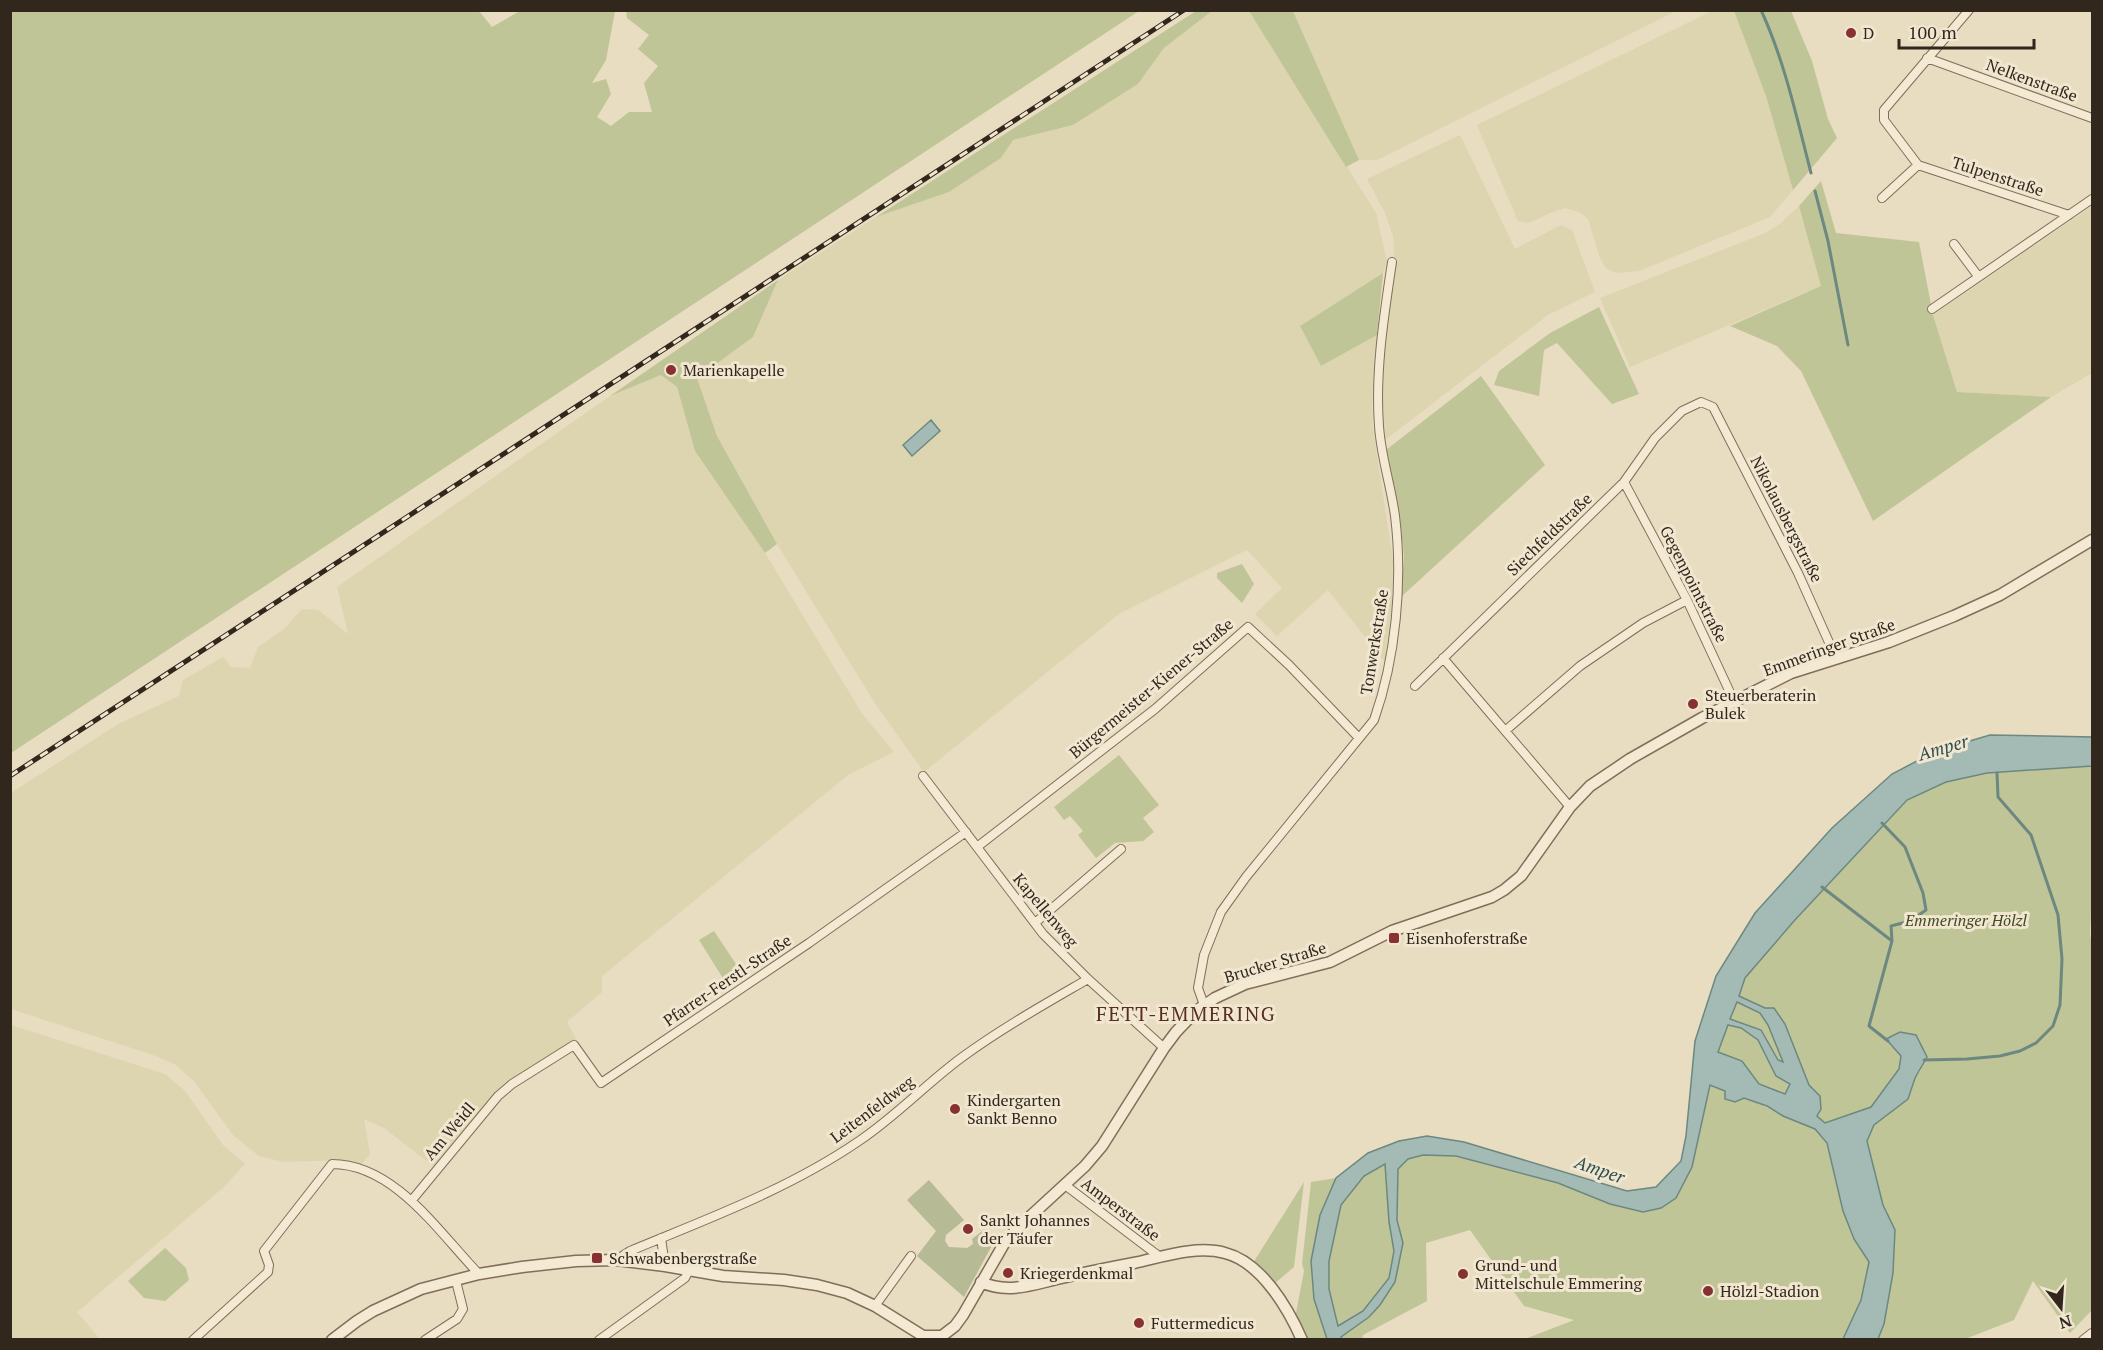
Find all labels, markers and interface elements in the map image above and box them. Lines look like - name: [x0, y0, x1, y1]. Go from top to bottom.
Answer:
- scale bar: [1899, 12, 2034, 50]
- text: 100 m: [1908, 20, 1957, 44]
- place label: D: [1863, 22, 1874, 44]
- marker: D: [1844, 26, 1858, 40]
- street label: Nelkenstraße: [1983, 53, 2081, 107]
- street label: Tulpenstraße: [1949, 151, 2047, 201]
- place label: Marienkapelle: [683, 359, 785, 381]
- marker: Marienkapelle: [664, 363, 678, 377]
- street label: Nikolausbergstraße: [1746, 452, 1828, 586]
- street label: Siechfeldstraße: [1502, 488, 1596, 580]
- street label: Gegenpointstraße: [1655, 522, 1733, 646]
- street label: Tonwerkstraße: [1355, 588, 1393, 696]
- street label: Bürgermeister-Kiener-Straße: [1064, 613, 1238, 763]
- street label: Emmeringer Straße: [1760, 613, 1898, 681]
- place label: Steuerberaterin Bulek: [1705, 684, 1817, 724]
- marker: Steuerberaterin Bulek: [1686, 697, 1700, 711]
- water label: Amper: [1914, 728, 1972, 766]
- street label: Kapellenweg: [1008, 868, 1084, 952]
- park label: Emmeringer Hölzl: [1904, 909, 2028, 931]
- place label: Eisenhoferstraße: [1406, 927, 1528, 949]
- street label: Pfarrer-Ferstl-Straße: [659, 929, 795, 1031]
- marker: Eisenhoferstraße: [1387, 931, 1401, 945]
- street label: Brucker Straße: [1221, 936, 1329, 988]
- district label: FETT-EMMERING: [1096, 1000, 1276, 1027]
- street label: Leitenfeldweg: [825, 1070, 919, 1148]
- place label: Kindergarten Sankt Benno: [967, 1089, 1061, 1129]
- street label: Am Weidl: [418, 1097, 480, 1165]
- marker: Kindergarten Sankt Benno: [948, 1102, 962, 1116]
- water label: Amper: [1571, 1149, 1629, 1189]
- street label: Amperstraße: [1077, 1172, 1165, 1246]
- place label: Sankt Johannes der Täufer: [980, 1209, 1090, 1249]
- marker: Sankt Johannes der Täufer: [961, 1222, 975, 1236]
- place label: Schwabenbergstraße: [609, 1247, 757, 1269]
- marker: Schwabenbergstraße: [590, 1251, 604, 1265]
- place label: Grund- und Mittelschule Emmering: [1475, 1254, 1643, 1294]
- place label: Kriegerdenkmal: [1020, 1262, 1134, 1284]
- marker: Kriegerdenkmal: [1001, 1266, 1015, 1280]
- marker: Grund- und Mittelschule Emmering: [1456, 1267, 1470, 1281]
- north arrow: [2031, 1278, 2091, 1338]
- place label: Hölzl-Stadion: [1720, 1280, 1820, 1302]
- marker: Hölzl-Stadion: [1701, 1284, 1715, 1298]
- text: N: [2056, 1310, 2074, 1335]
- place label: Futtermedicus: [1151, 1312, 1254, 1334]
- marker: Futtermedicus: [1132, 1316, 1146, 1330]

